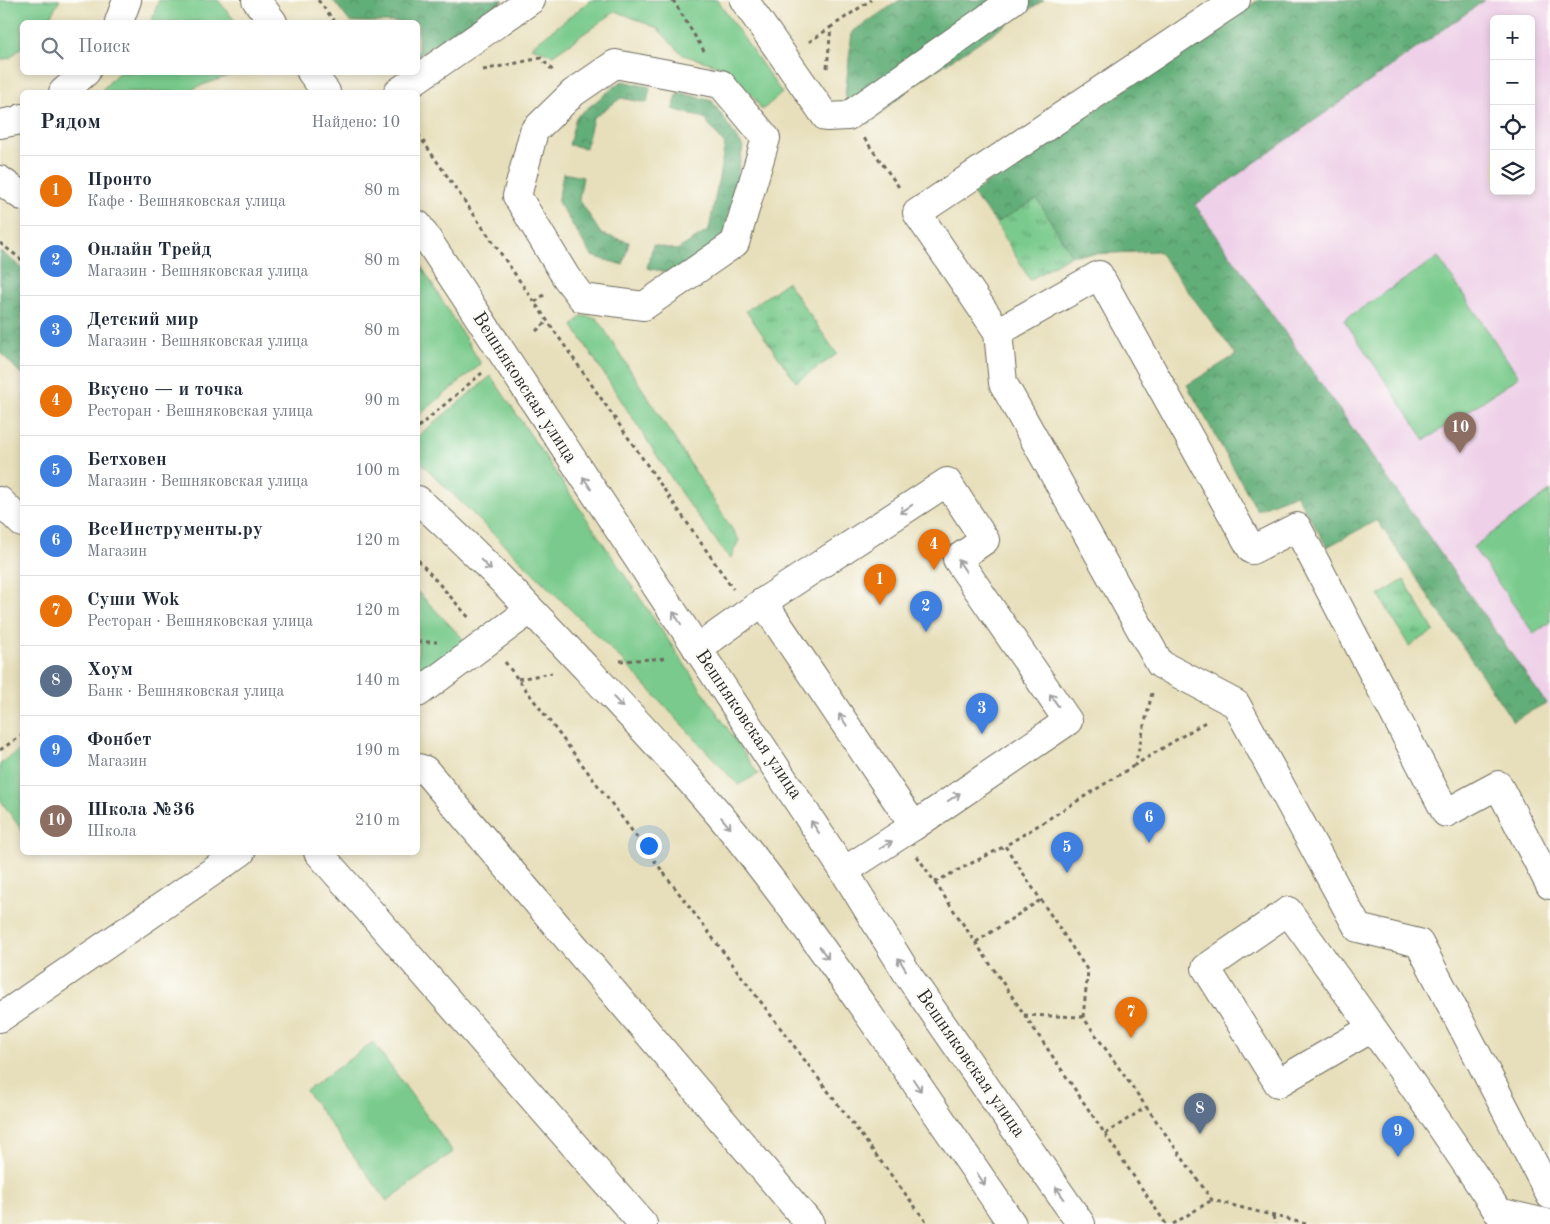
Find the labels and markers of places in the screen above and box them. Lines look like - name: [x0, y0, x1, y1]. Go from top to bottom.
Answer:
- pin: 10: [1444, 412, 1476, 453]
- pin: 4: [918, 529, 950, 570]
- pin: 1: [864, 564, 896, 605]
- pin: 2: [910, 591, 942, 632]
- pin: 3: [966, 693, 998, 734]
- pin: 6: [1133, 802, 1165, 843]
- pin: 5: [1051, 832, 1083, 873]
- pin: 7: [1115, 997, 1147, 1038]
- pin: 8: [1184, 1093, 1216, 1134]
- pin: 9: [1382, 1116, 1414, 1157]

